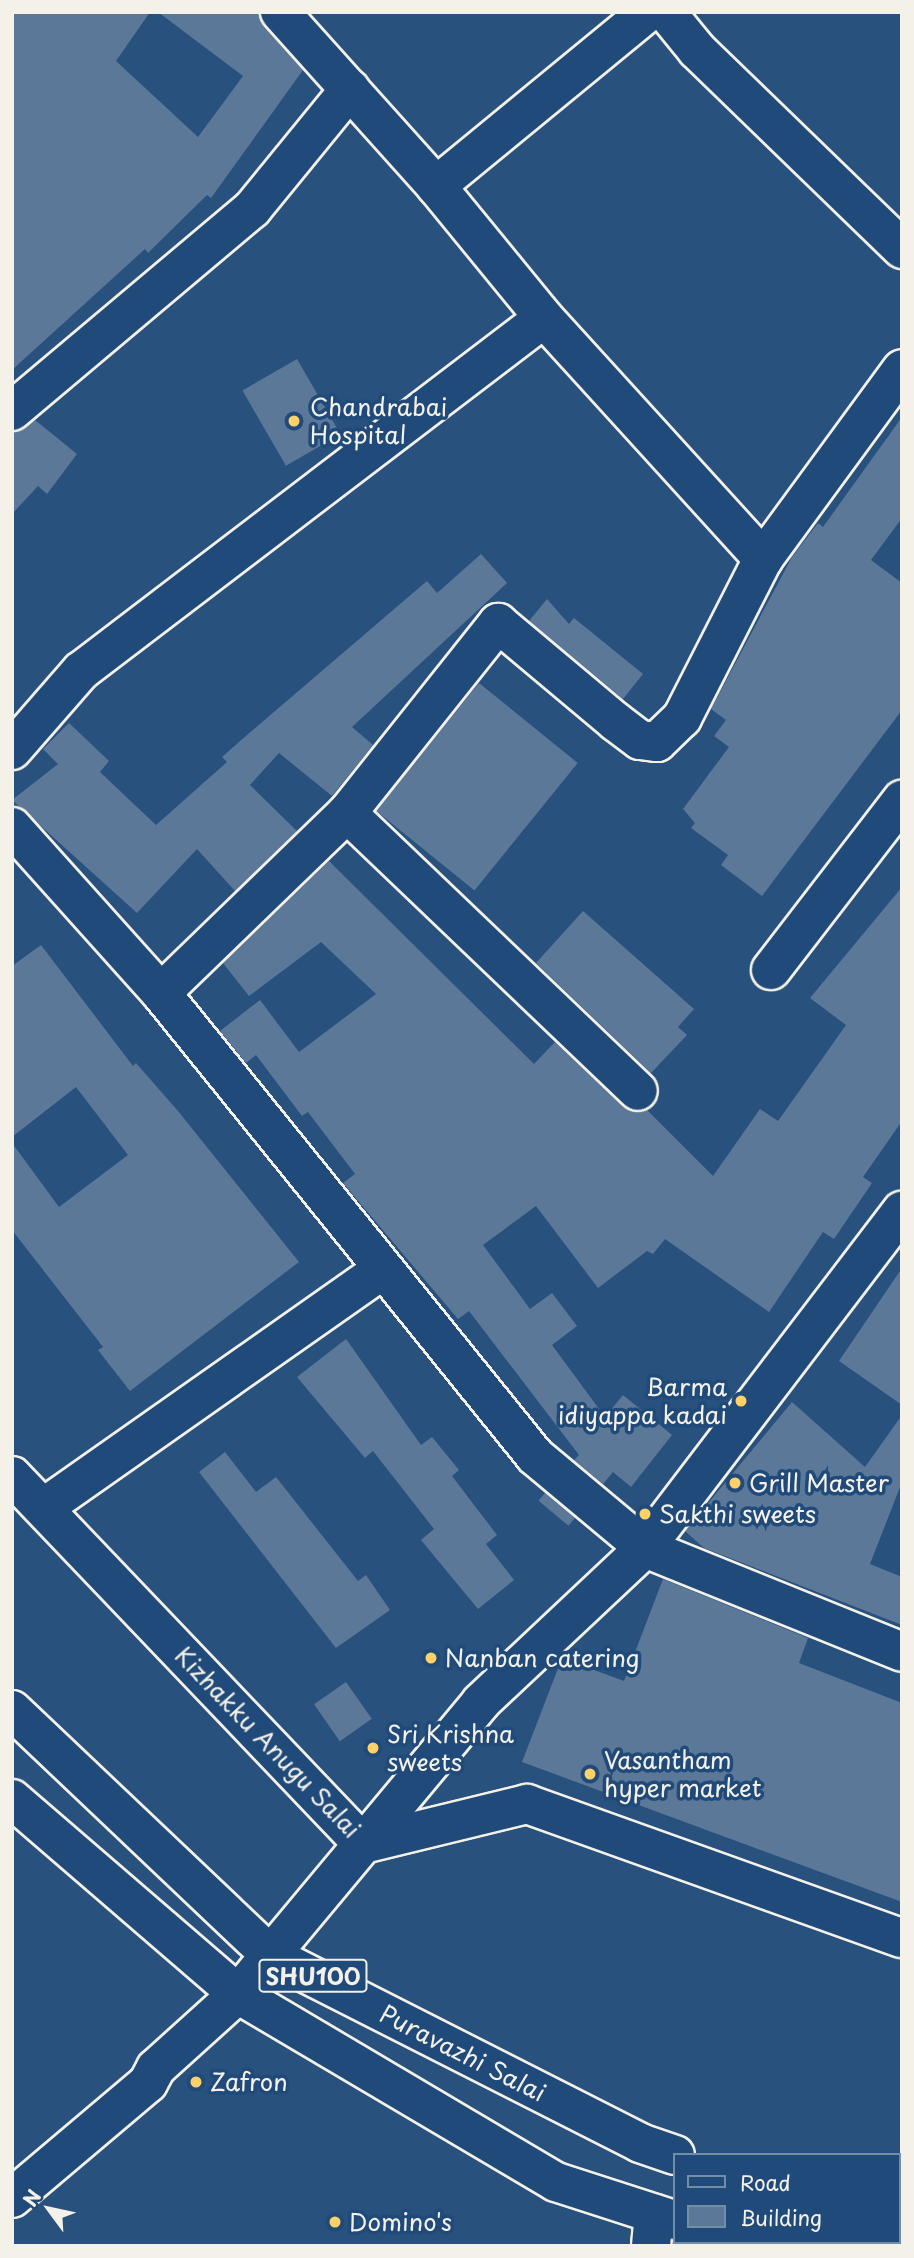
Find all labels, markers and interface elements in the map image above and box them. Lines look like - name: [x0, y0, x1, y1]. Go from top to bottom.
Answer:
- place label: Chandrabai Hospital: [310, 393, 447, 449]
- marker: Chandrabai Hospital: [284, 411, 304, 431]
- place label: Barma idiyappa kadai: [558, 1373, 727, 1429]
- marker: Barma idiyappa kadai: [733, 1393, 749, 1409]
- place label: Grill Master: [749, 1469, 889, 1497]
- marker: Grill Master: [727, 1475, 743, 1491]
- place label: Sakthi sweets: [659, 1500, 816, 1528]
- marker: Sakthi sweets: [637, 1506, 653, 1522]
- street label: Kizhakku Anugu Salai: [168, 1639, 368, 1845]
- place label: Nanban catering: [445, 1644, 639, 1672]
- marker: Nanban catering: [423, 1650, 439, 1666]
- place label: Sri Krishna sweets: [387, 1720, 516, 1776]
- marker: Sri Krishna sweets: [365, 1740, 381, 1756]
- place label: Vasantham hyper market: [604, 1746, 762, 1802]
- marker: Vasantham hyper market: [582, 1766, 598, 1782]
- road number: SHU100: [257, 1956, 369, 1996]
- street label: Puravazhi Salai: [376, 1999, 550, 2107]
- place label: Zafron: [210, 2068, 288, 2096]
- marker: Zafron: [188, 2074, 204, 2090]
- legend: [673, 2153, 900, 2244]
- text: Road: [740, 2166, 791, 2198]
- north arrow: [14, 2174, 84, 2244]
- text: N: [16, 2184, 47, 2212]
- text: Building: [740, 2201, 822, 2233]
- place label: Domino's: [349, 2208, 452, 2236]
- marker: Domino's: [327, 2214, 343, 2230]

